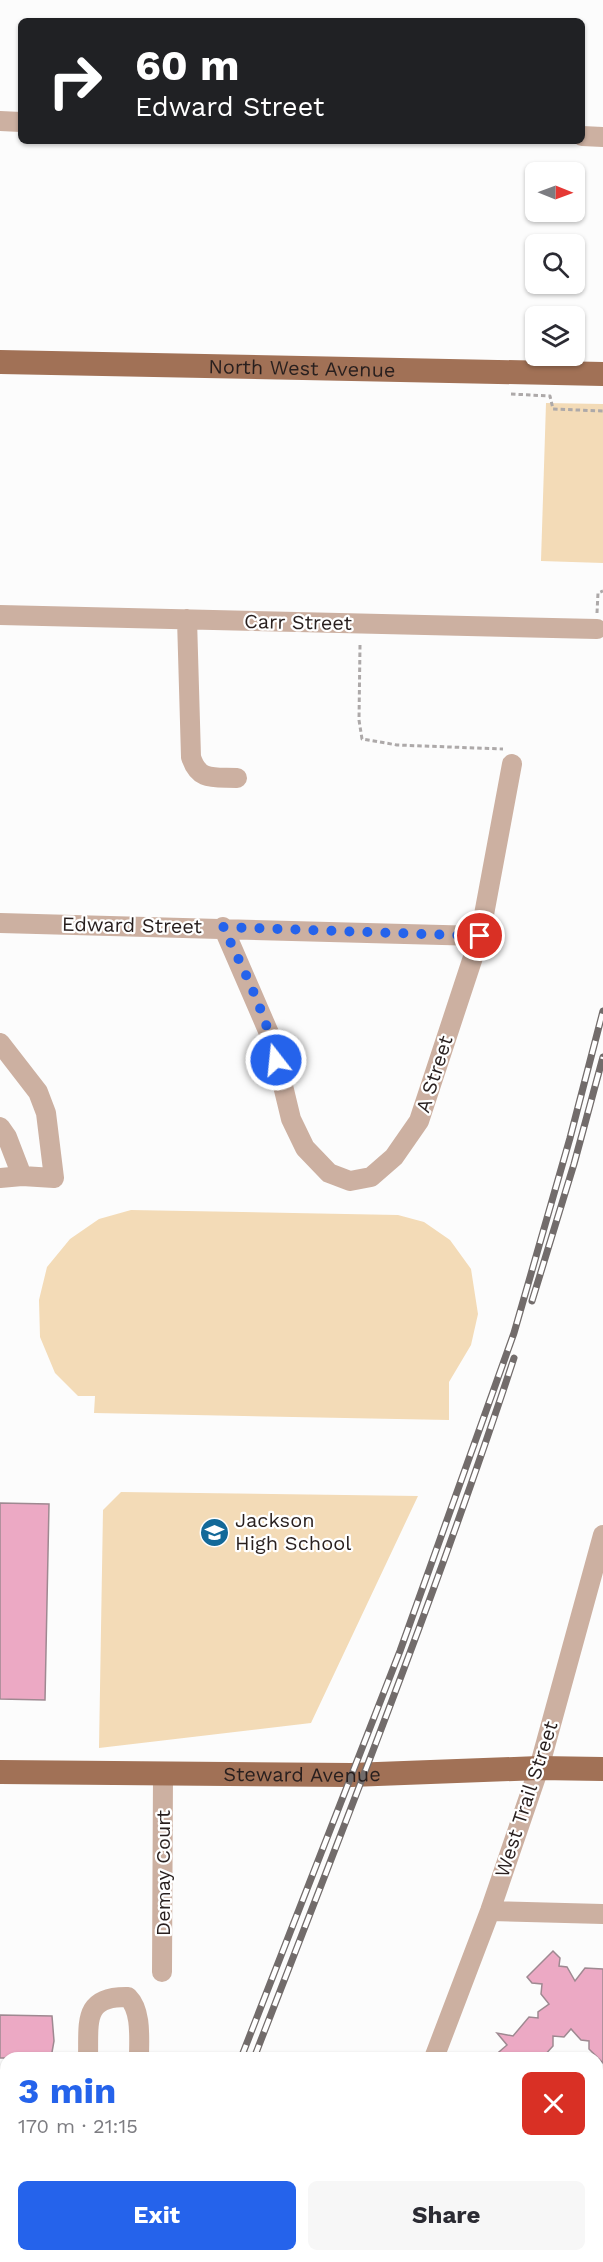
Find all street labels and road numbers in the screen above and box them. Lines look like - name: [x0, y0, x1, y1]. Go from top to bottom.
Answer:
- street label: North West Avenue: [208, 354, 396, 382]
- street label: Carr Street: [244, 609, 353, 635]
- street label: Edward Street: [62, 912, 203, 938]
- street label: A Street: [410, 1032, 458, 1115]
- street label: West Trail Street: [489, 1717, 563, 1880]
- street label: Steward Avenue: [223, 1762, 381, 1787]
- street label: Demay Court: [151, 1809, 175, 1936]

